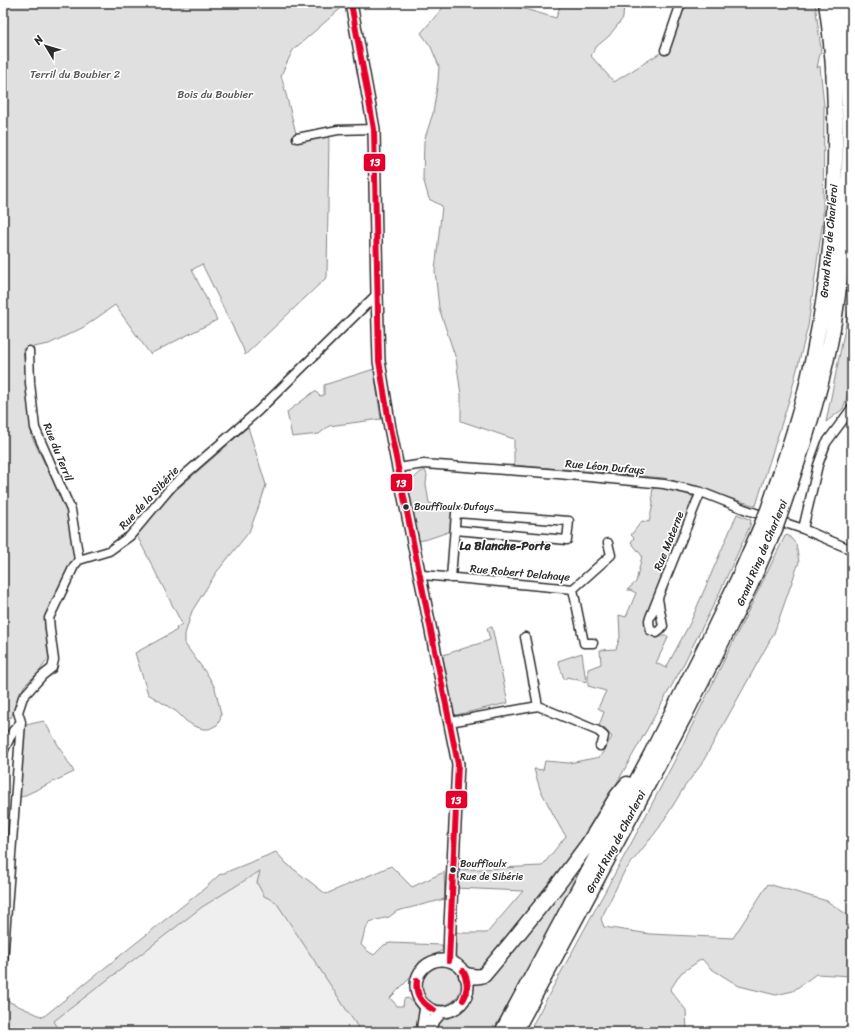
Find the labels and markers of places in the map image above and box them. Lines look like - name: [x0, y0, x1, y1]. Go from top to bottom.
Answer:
- place label: Bouffioulx Dufays: [414, 498, 494, 516]
- marker: Bouffioulx Dufays: [401, 502, 411, 512]
- place label: Bouffioulx Rue de Sibérie: [460, 855, 523, 886]
- marker: Bouffioulx Rue de Sibérie: [448, 865, 458, 875]

